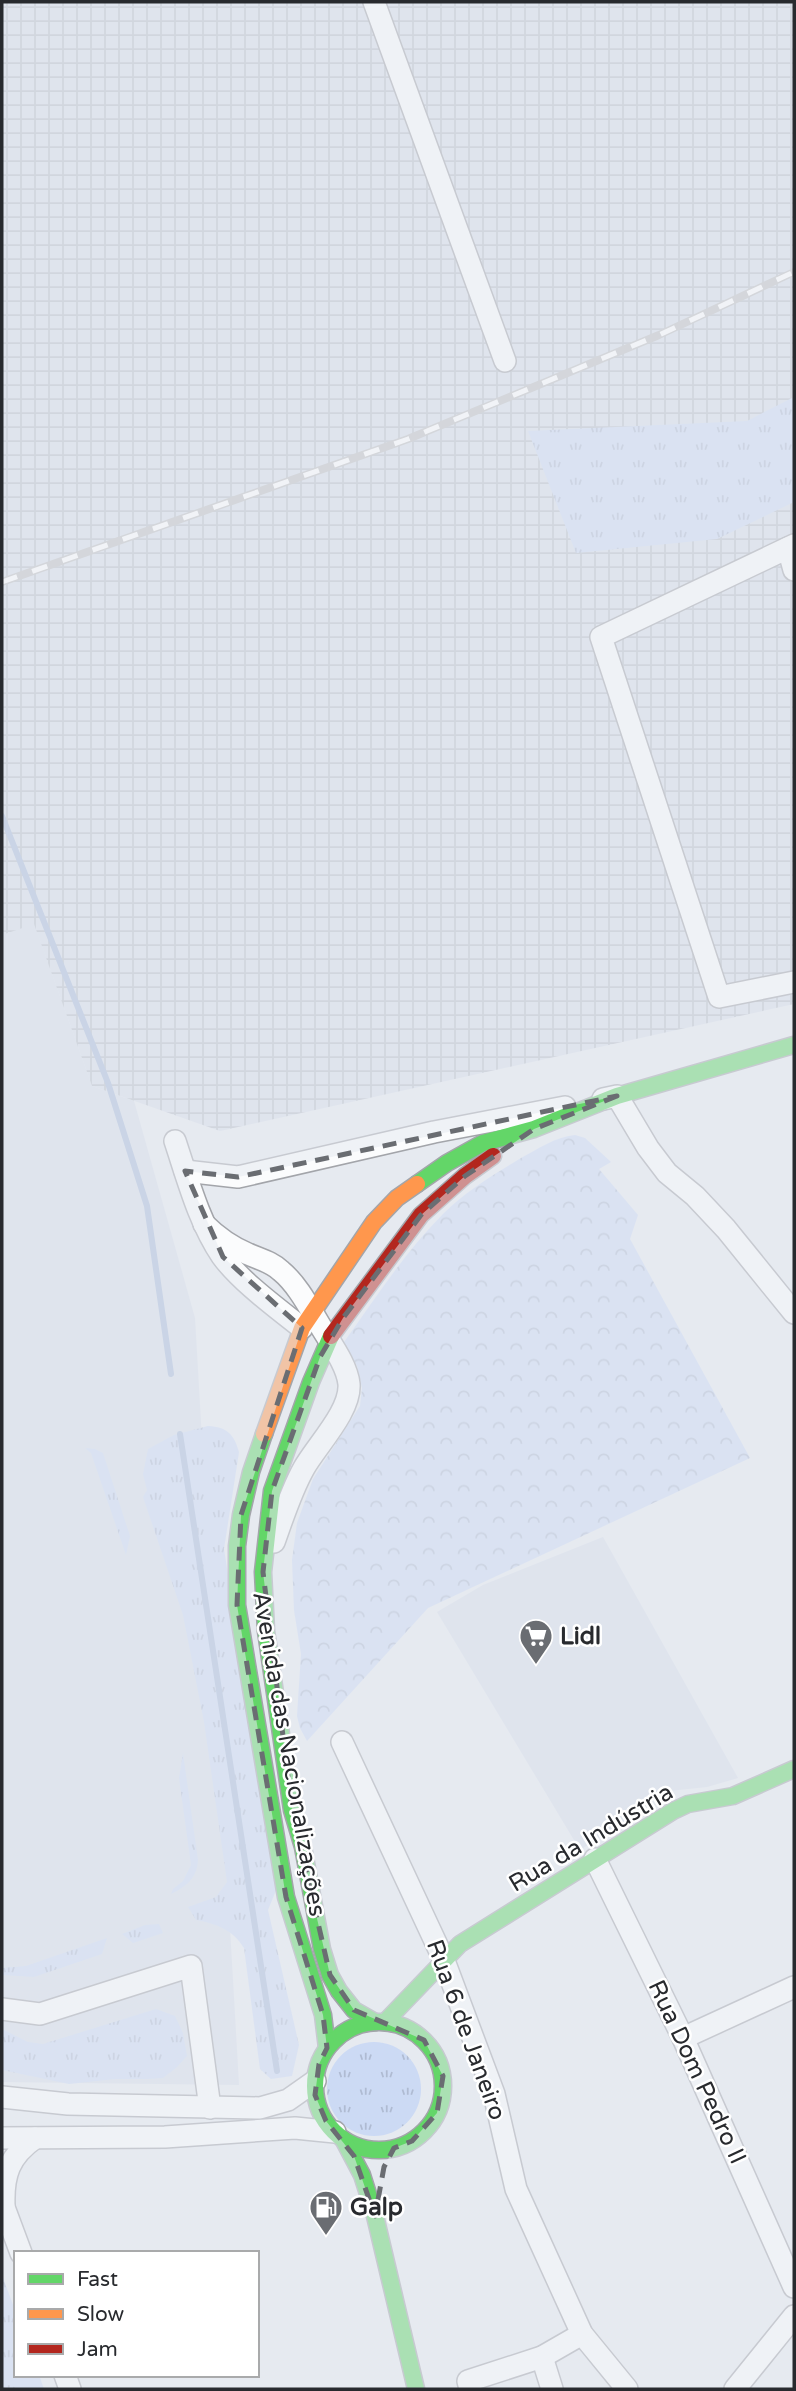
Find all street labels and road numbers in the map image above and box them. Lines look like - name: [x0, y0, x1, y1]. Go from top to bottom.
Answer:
- street label: Avenida das Nacionalizações: [246, 1589, 332, 1919]
- street label: Rua da Indústria: [504, 1778, 678, 1898]
- street label: Rua 6 de Janeiro: [420, 1936, 512, 2124]
- street label: Rua Dom Pedro II: [642, 1975, 752, 2169]

